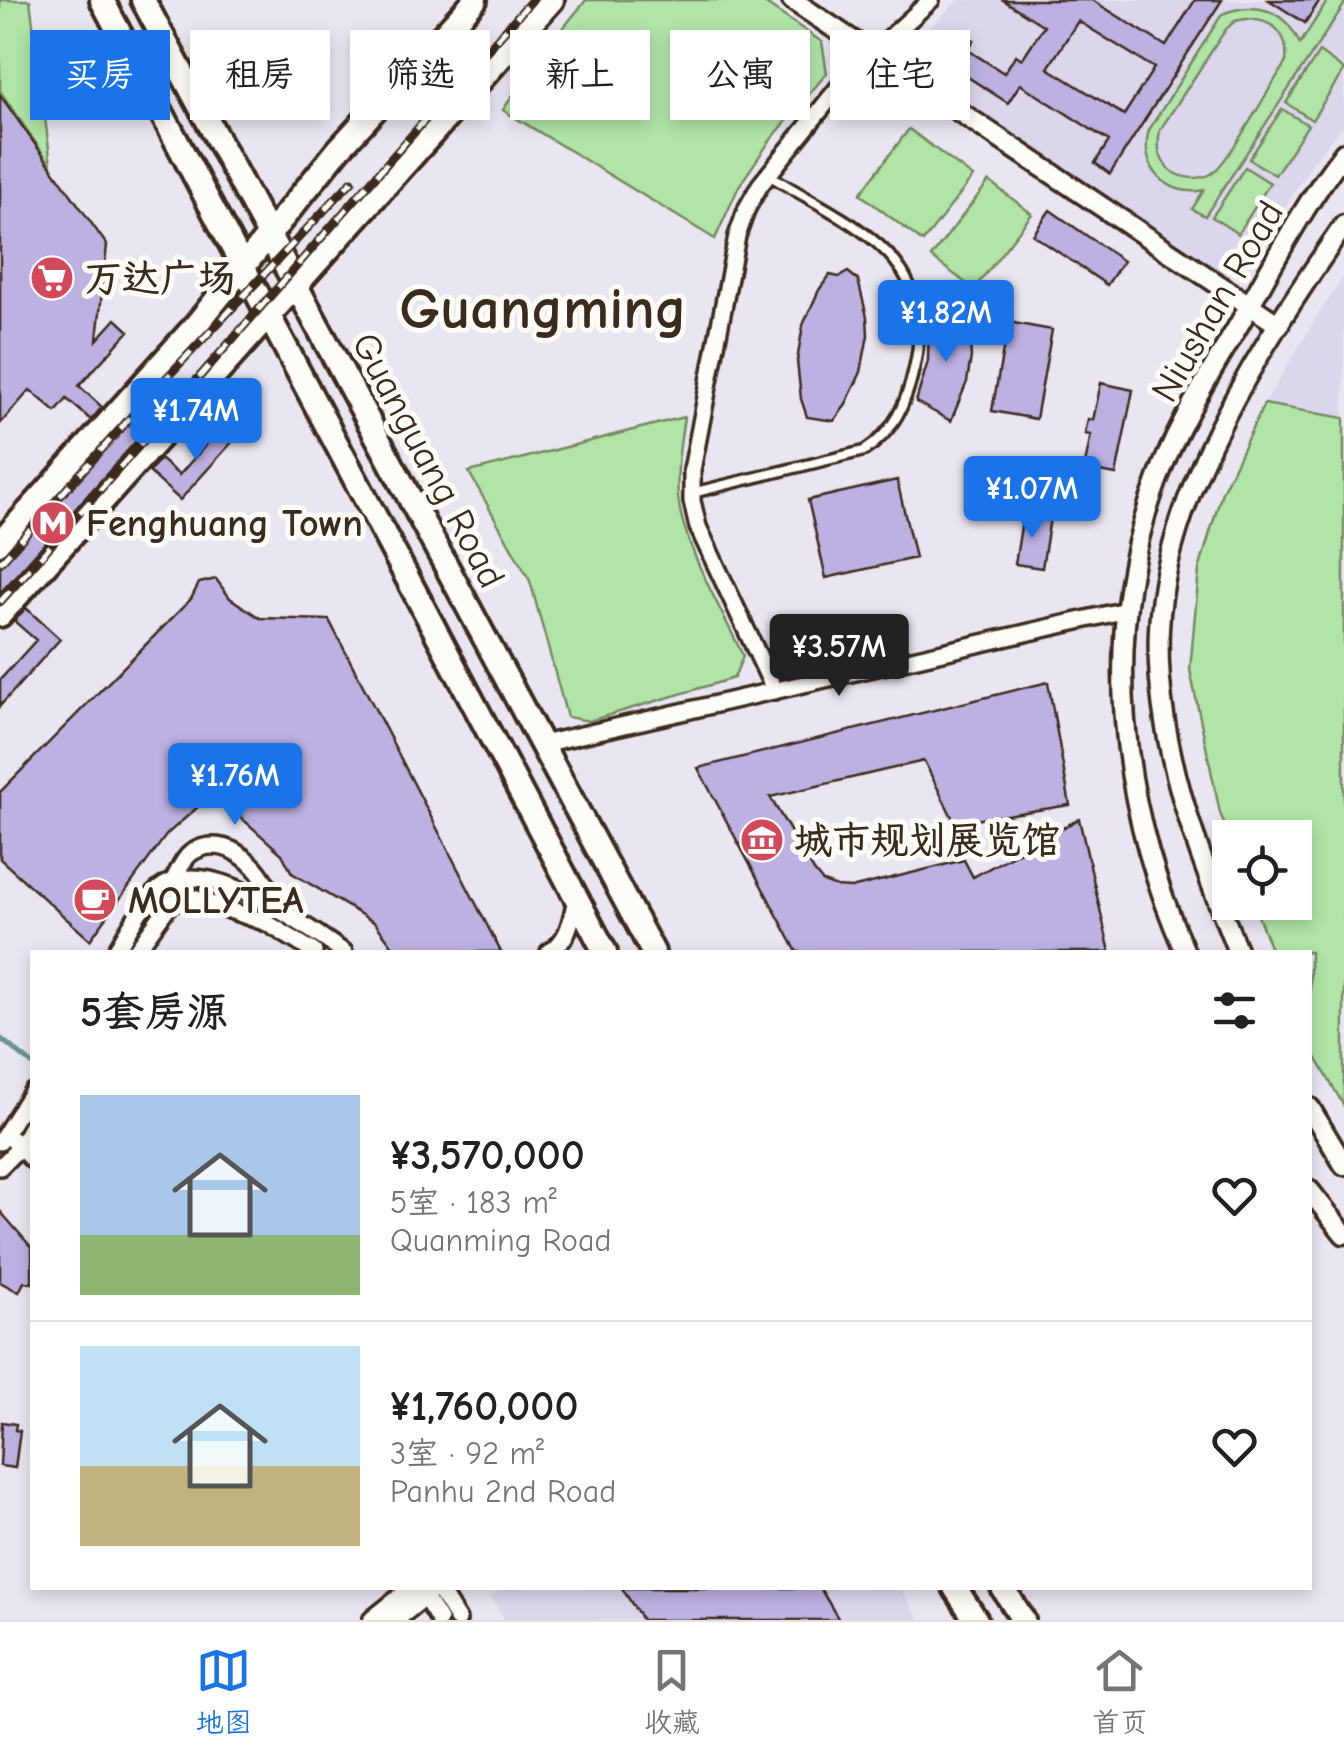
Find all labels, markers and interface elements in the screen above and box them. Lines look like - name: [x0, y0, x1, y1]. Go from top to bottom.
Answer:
- chip: 买房: [30, 30, 170, 120]
- chip: 租房: [190, 30, 330, 120]
- chip: 筛选: [350, 30, 490, 120]
- chip: 新上: [510, 30, 650, 120]
- chip: 公寓: [670, 30, 810, 120]
- chip: 住宅: [830, 30, 970, 120]
- street label: Niushan Road: [1143, 193, 1293, 410]
- supermarket icon: 万达广场: [29, 255, 75, 301]
- place label: 万达广场: [84, 257, 236, 301]
- district label: Guangming: [399, 276, 687, 343]
- pin: ¥1.82M: [865, 280, 1027, 365]
- text: ¥1.82M: [900, 294, 992, 331]
- street label: Guanguang Road: [342, 326, 514, 595]
- pin: ¥1.74M: [115, 378, 277, 463]
- text: ¥1.74M: [153, 392, 239, 429]
- pin: ¥1.07M: [951, 456, 1113, 541]
- text: ¥1.07M: [986, 470, 1078, 507]
- metro station icon: Fenghuang Town: [30, 500, 76, 546]
- place label: Fenghuang Town: [86, 502, 363, 546]
- pin: ¥3.57M: [758, 614, 920, 699]
- text: ¥3.57M: [792, 628, 886, 665]
- pin: ¥1.76M: [154, 743, 316, 828]
- text: ¥1.76M: [190, 757, 280, 794]
- museum icon: 城市规划展览馆: [739, 817, 785, 863]
- place label: 城市规划展览馆: [794, 819, 1060, 863]
- map controls: [1212, 820, 1312, 920]
- button: locate: [1212, 820, 1312, 920]
- cafe icon: MOLLYTEA: [72, 877, 118, 923]
- place label: MOLLYTEA: [128, 879, 304, 923]
- icon: filters: [1207, 983, 1262, 1038]
- text: 5套房源: [80, 988, 228, 1037]
- text: ¥3,570,000: [390, 1131, 585, 1180]
- icon: home: [160, 1135, 280, 1255]
- icon: heart: [1207, 1168, 1262, 1223]
- text: 5室 · 183 m²: [390, 1184, 557, 1221]
- text: Quanming Road: [390, 1222, 611, 1259]
- text: ¥1,760,000: [390, 1382, 578, 1431]
- icon: home: [160, 1386, 280, 1506]
- icon: heart: [1207, 1419, 1262, 1474]
- text: 3室 · 92 m²: [390, 1435, 544, 1472]
- text: Panhu 2nd Road: [390, 1473, 616, 1510]
- tab: 地图: [196, 1643, 252, 1740]
- tab: 收藏: [644, 1643, 700, 1740]
- tab: 首页: [1092, 1643, 1148, 1740]

